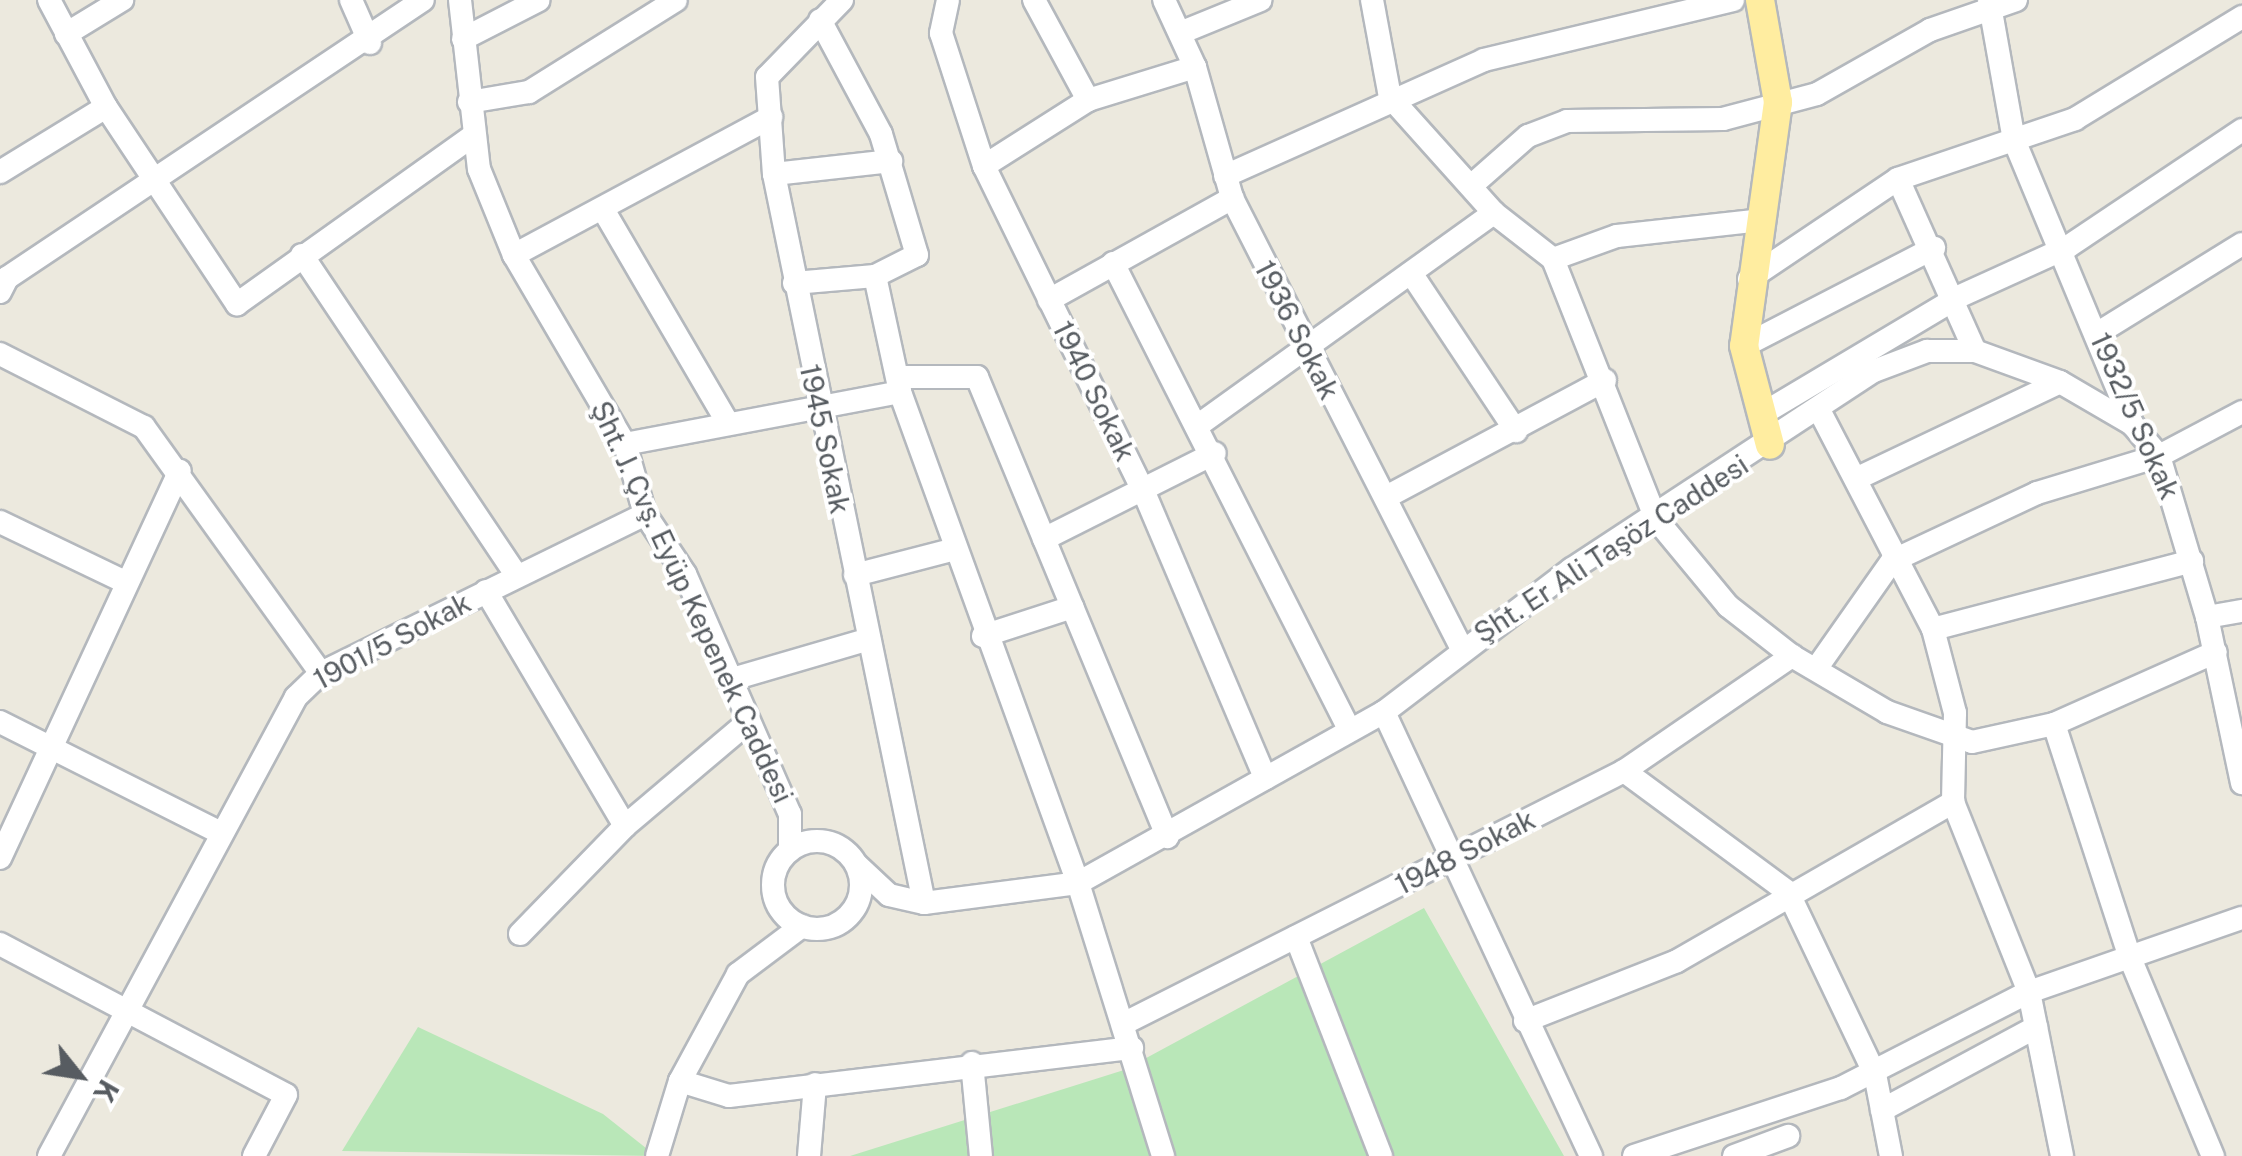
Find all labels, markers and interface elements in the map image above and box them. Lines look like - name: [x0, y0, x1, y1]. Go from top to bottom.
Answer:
- street label: 1936 Sokak: [1248, 255, 1346, 405]
- street label: 1940 Sokak: [1046, 316, 1142, 466]
- street label: 1932/5 Sokak: [2083, 328, 2187, 504]
- street label: 1945 Sokak: [793, 361, 857, 517]
- street label: Şht. J. Çvş. Eyüp Kepenek Caddesi: [584, 395, 800, 809]
- street label: Şht. Er Ali Taşöz Caddesi: [1468, 448, 1754, 650]
- street label: 1901/5 Sokak: [308, 586, 476, 696]
- street label: 1948 Sokak: [1389, 802, 1541, 902]
- north arrow: [30, 1026, 130, 1126]
- text: K: [87, 1074, 126, 1108]

